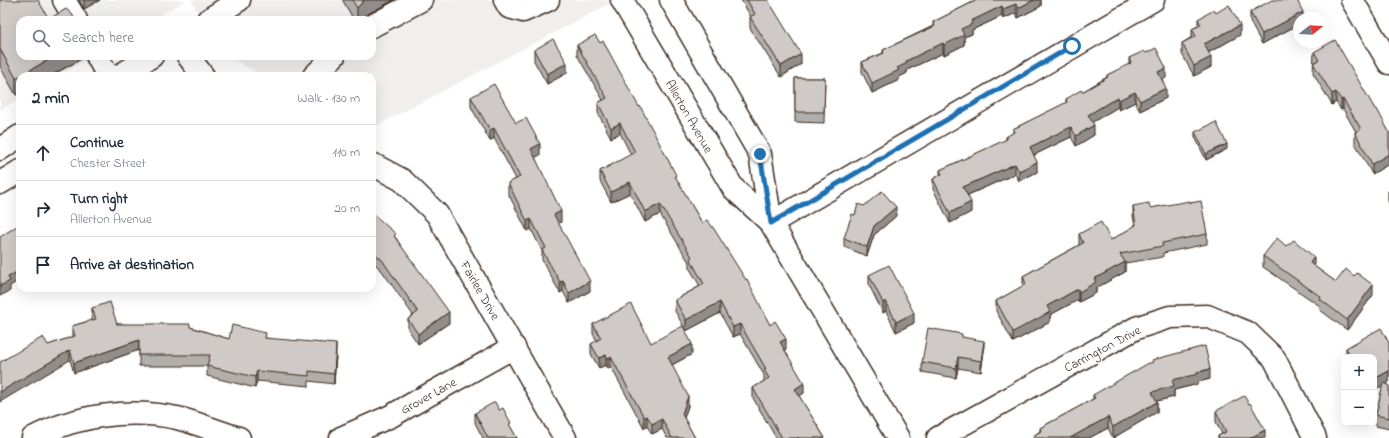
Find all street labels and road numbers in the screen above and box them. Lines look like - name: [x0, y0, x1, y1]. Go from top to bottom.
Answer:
- street label: Allerton Avenue: [660, 77, 717, 157]
- street label: Fairlee Drive: [454, 257, 505, 324]
- street label: Carrington Drive: [1061, 321, 1145, 378]
- street label: Grover Lane: [397, 373, 460, 420]

